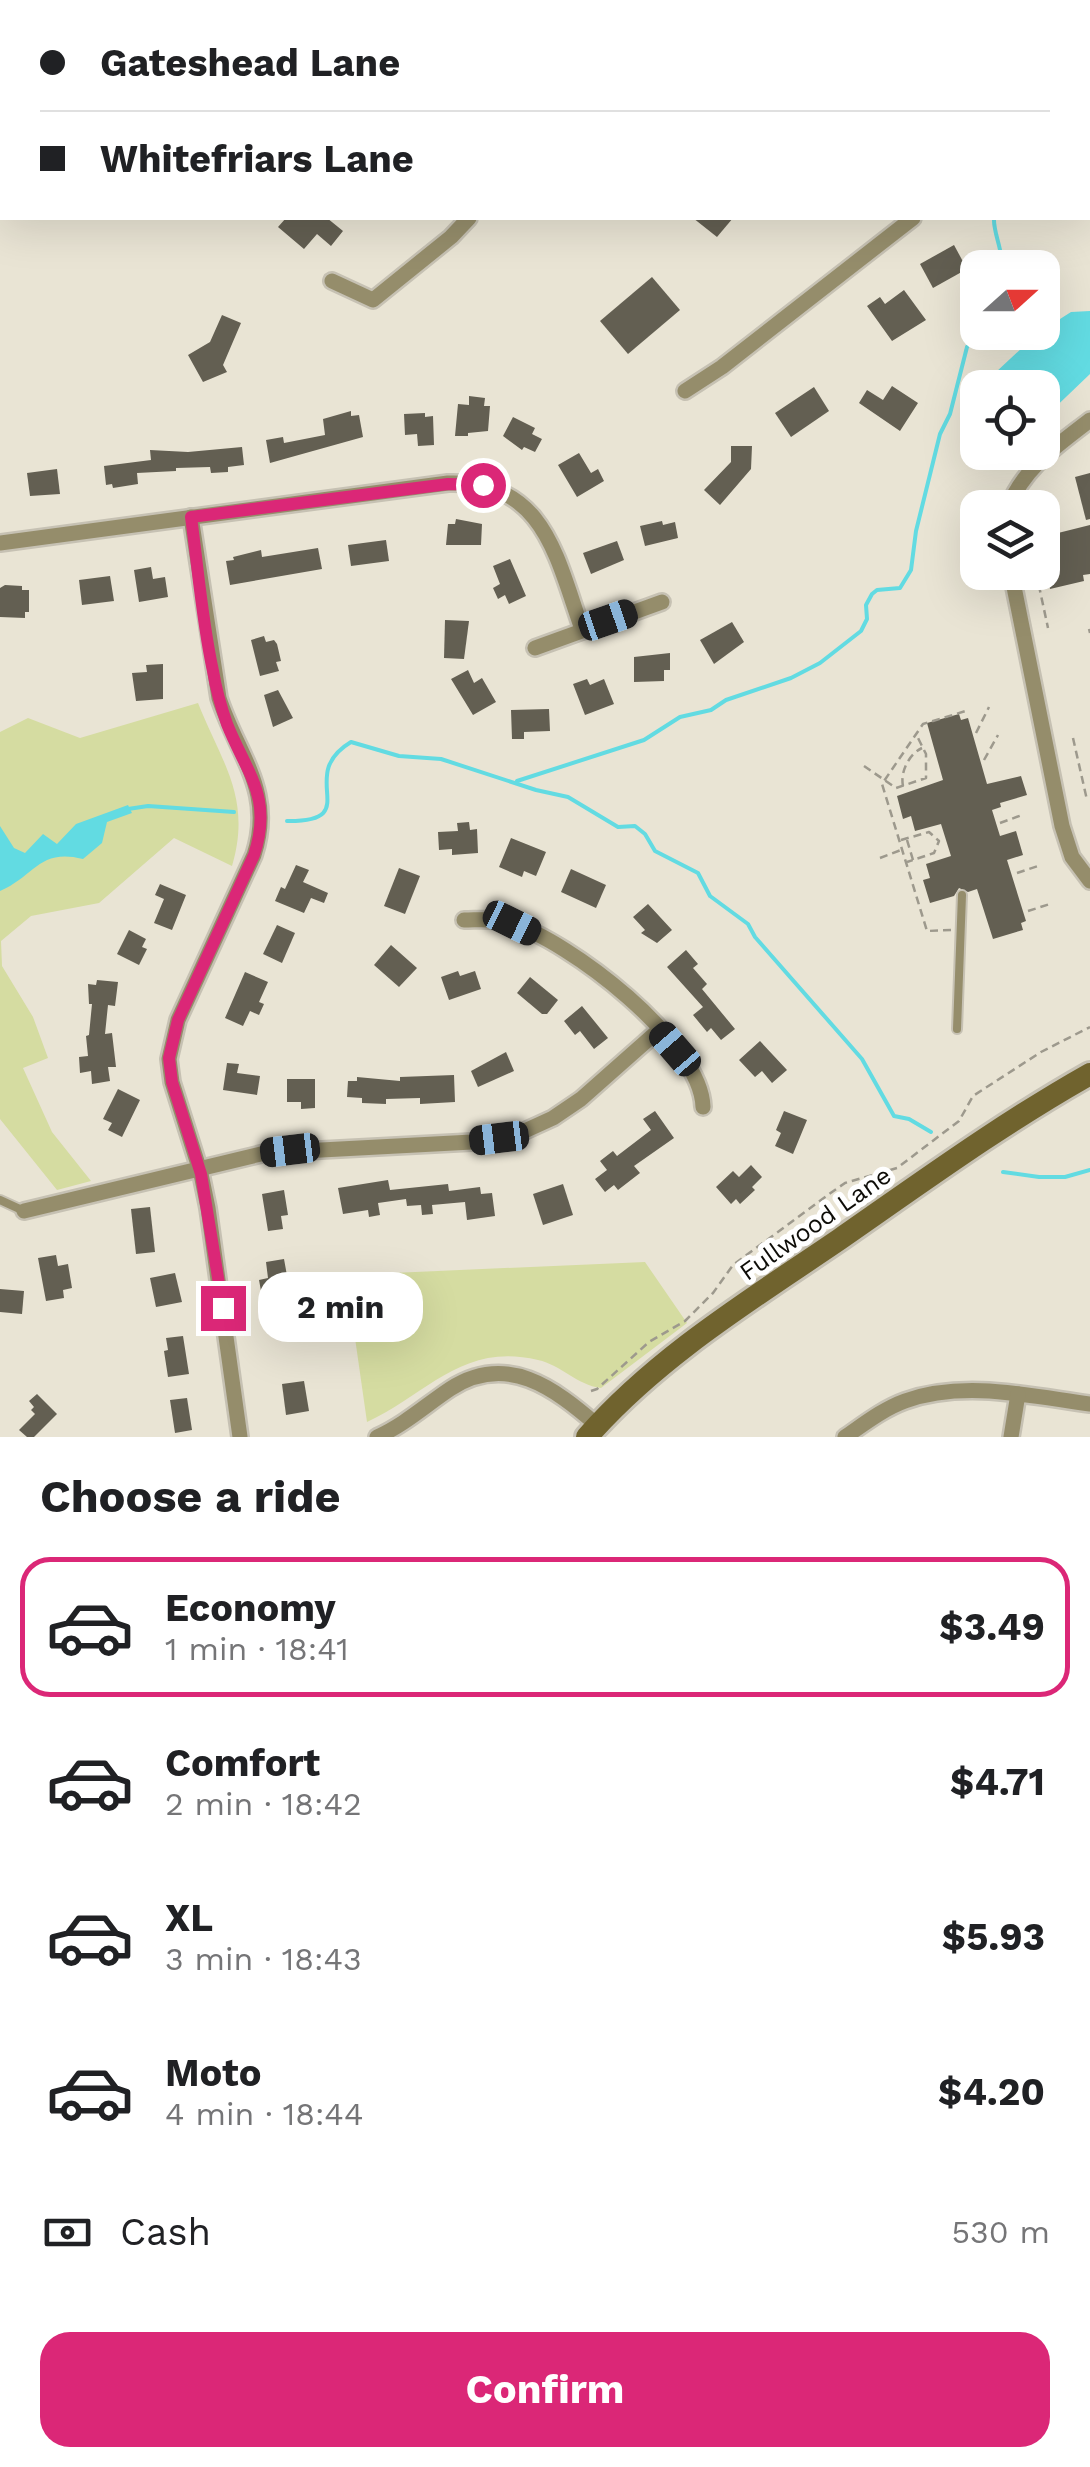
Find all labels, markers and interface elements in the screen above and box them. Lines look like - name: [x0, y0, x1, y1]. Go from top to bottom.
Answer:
- text: Gateshead Lane: [100, 41, 400, 85]
- text: Whitefriars Lane: [100, 137, 414, 181]
- north arrow: [960, 250, 1060, 350]
- map controls: [960, 250, 1060, 590]
- button: locate: [960, 370, 1060, 470]
- route start: [461, 463, 506, 508]
- button: layers: [960, 490, 1060, 590]
- car: [575, 596, 641, 644]
- car: [478, 896, 546, 950]
- car: [644, 1017, 706, 1081]
- car: [467, 1119, 531, 1157]
- car: [258, 1131, 322, 1169]
- street label: Fullwood Lane: [734, 1160, 897, 1286]
- callout: 2 min: [258, 1273, 423, 1343]
- route end: [201, 1286, 246, 1331]
- text: 2 min: [297, 1288, 384, 1326]
- text: Choose a ride: [40, 1470, 340, 1523]
- icon: car: [45, 1582, 135, 1672]
- text: Economy: [165, 1586, 336, 1630]
- text: $3.49: [939, 1605, 1045, 1649]
- text: 1 min · 18:41: [165, 1630, 349, 1668]
- icon: car: [45, 1737, 135, 1827]
- text: Comfort: [165, 1741, 320, 1785]
- text: $4.71: [950, 1760, 1045, 1804]
- text: 2 min · 18:42: [165, 1785, 362, 1823]
- icon: car: [45, 1892, 135, 1982]
- text: XL: [165, 1896, 213, 1940]
- text: $5.93: [942, 1915, 1045, 1959]
- text: 3 min · 18:43: [165, 1940, 362, 1978]
- icon: car: [45, 2047, 135, 2137]
- text: Moto: [165, 2051, 261, 2095]
- text: $4.20: [938, 2070, 1045, 2114]
- text: 4 min · 18:44: [165, 2095, 363, 2133]
- icon: cash: [40, 2205, 95, 2260]
- text: Cash: [120, 2210, 211, 2254]
- text: 530 m: [951, 2213, 1050, 2251]
- button: Confirm: [40, 2332, 1050, 2447]

